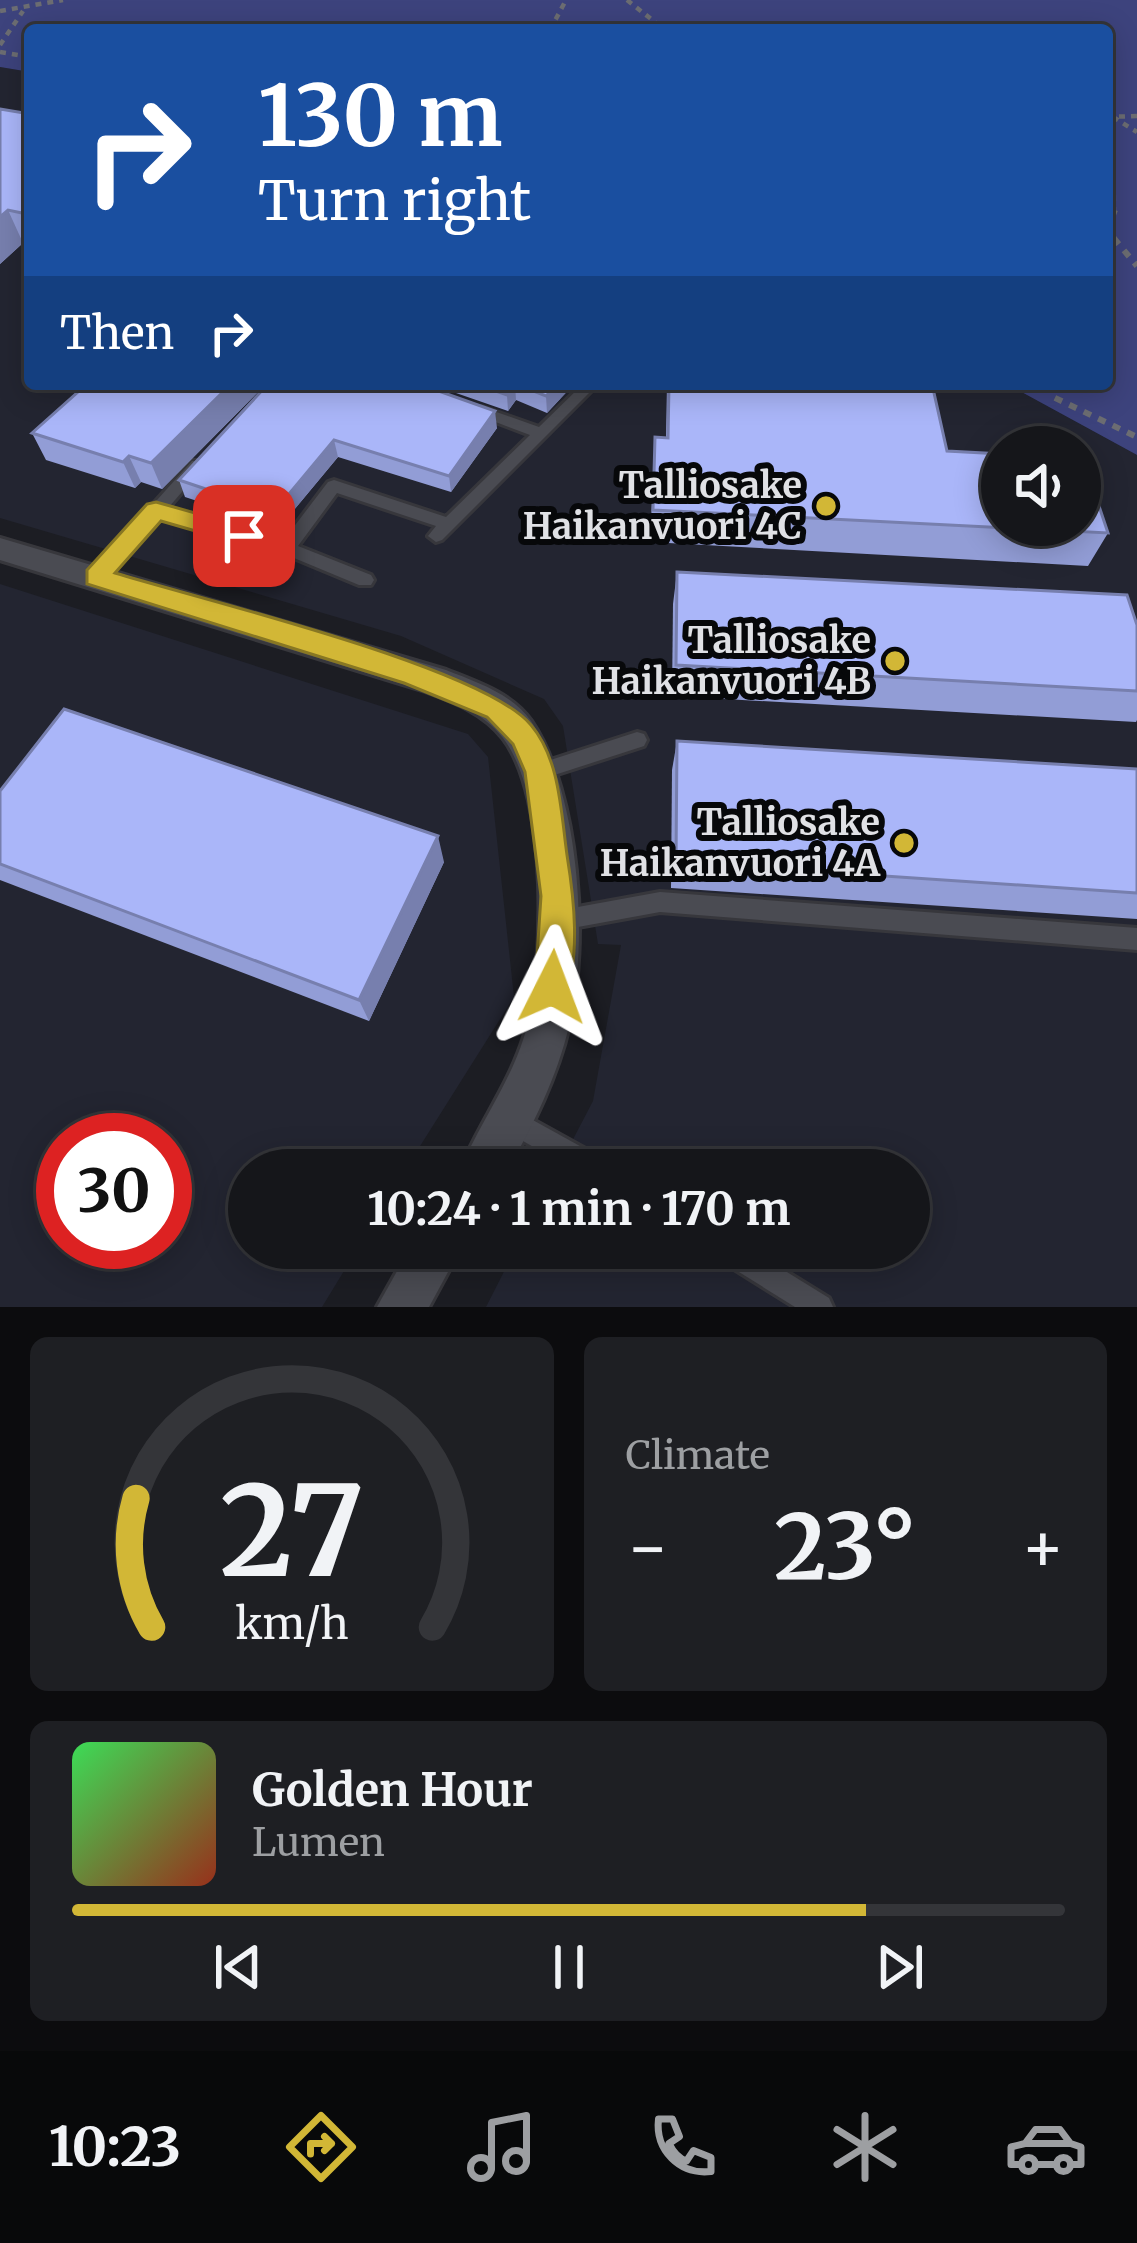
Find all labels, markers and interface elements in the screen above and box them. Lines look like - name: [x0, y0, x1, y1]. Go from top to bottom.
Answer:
- text: 130 m: [258, 63, 502, 169]
- icon: right: [60, 72, 216, 228]
- text: Turn right: [258, 167, 531, 235]
- icon: right: [198, 300, 264, 366]
- text: Then: [60, 305, 174, 361]
- map controls: [981, 426, 1101, 546]
- button: sound: [981, 426, 1101, 546]
- place label: Talliosake Haikanvuori 4C: [523, 463, 802, 549]
- pin: [193, 485, 295, 587]
- marker: Talliosake Haikanvuori 4C: [813, 493, 839, 519]
- icon: arrive: [211, 503, 277, 569]
- place label: Talliosake Haikanvuori 4B: [591, 618, 871, 704]
- marker: Talliosake Haikanvuori 4B: [882, 648, 908, 674]
- place label: Talliosake Haikanvuori 4A: [600, 800, 881, 886]
- marker: Talliosake Haikanvuori 4A: [891, 830, 917, 856]
- position arrow: [489, 924, 615, 1050]
- speed limit sign: 30: [36, 1113, 192, 1269]
- text: 10:24 · 1 min · 170 m: [367, 1181, 791, 1237]
- text: Climate: [626, 1431, 770, 1480]
- text: 27: [220, 1453, 364, 1610]
- text: 23°: [774, 1490, 917, 1604]
- text: −: [626, 1506, 670, 1589]
- text: +: [1021, 1506, 1065, 1589]
- text: km/h: [235, 1597, 349, 1651]
- text: Golden Hour: [252, 1762, 533, 1818]
- text: Lumen: [252, 1818, 385, 1867]
- icon: previous: [205, 1934, 271, 2000]
- icon: pause: [536, 1934, 602, 2000]
- icon: next: [867, 1934, 933, 2000]
- icon: directions: [279, 2105, 363, 2189]
- icon: music: [460, 2105, 544, 2189]
- icon: phone: [641, 2105, 725, 2189]
- icon: climate: [823, 2105, 907, 2189]
- icon: car: [1004, 2105, 1088, 2189]
- text: 10:23: [49, 2113, 181, 2181]

